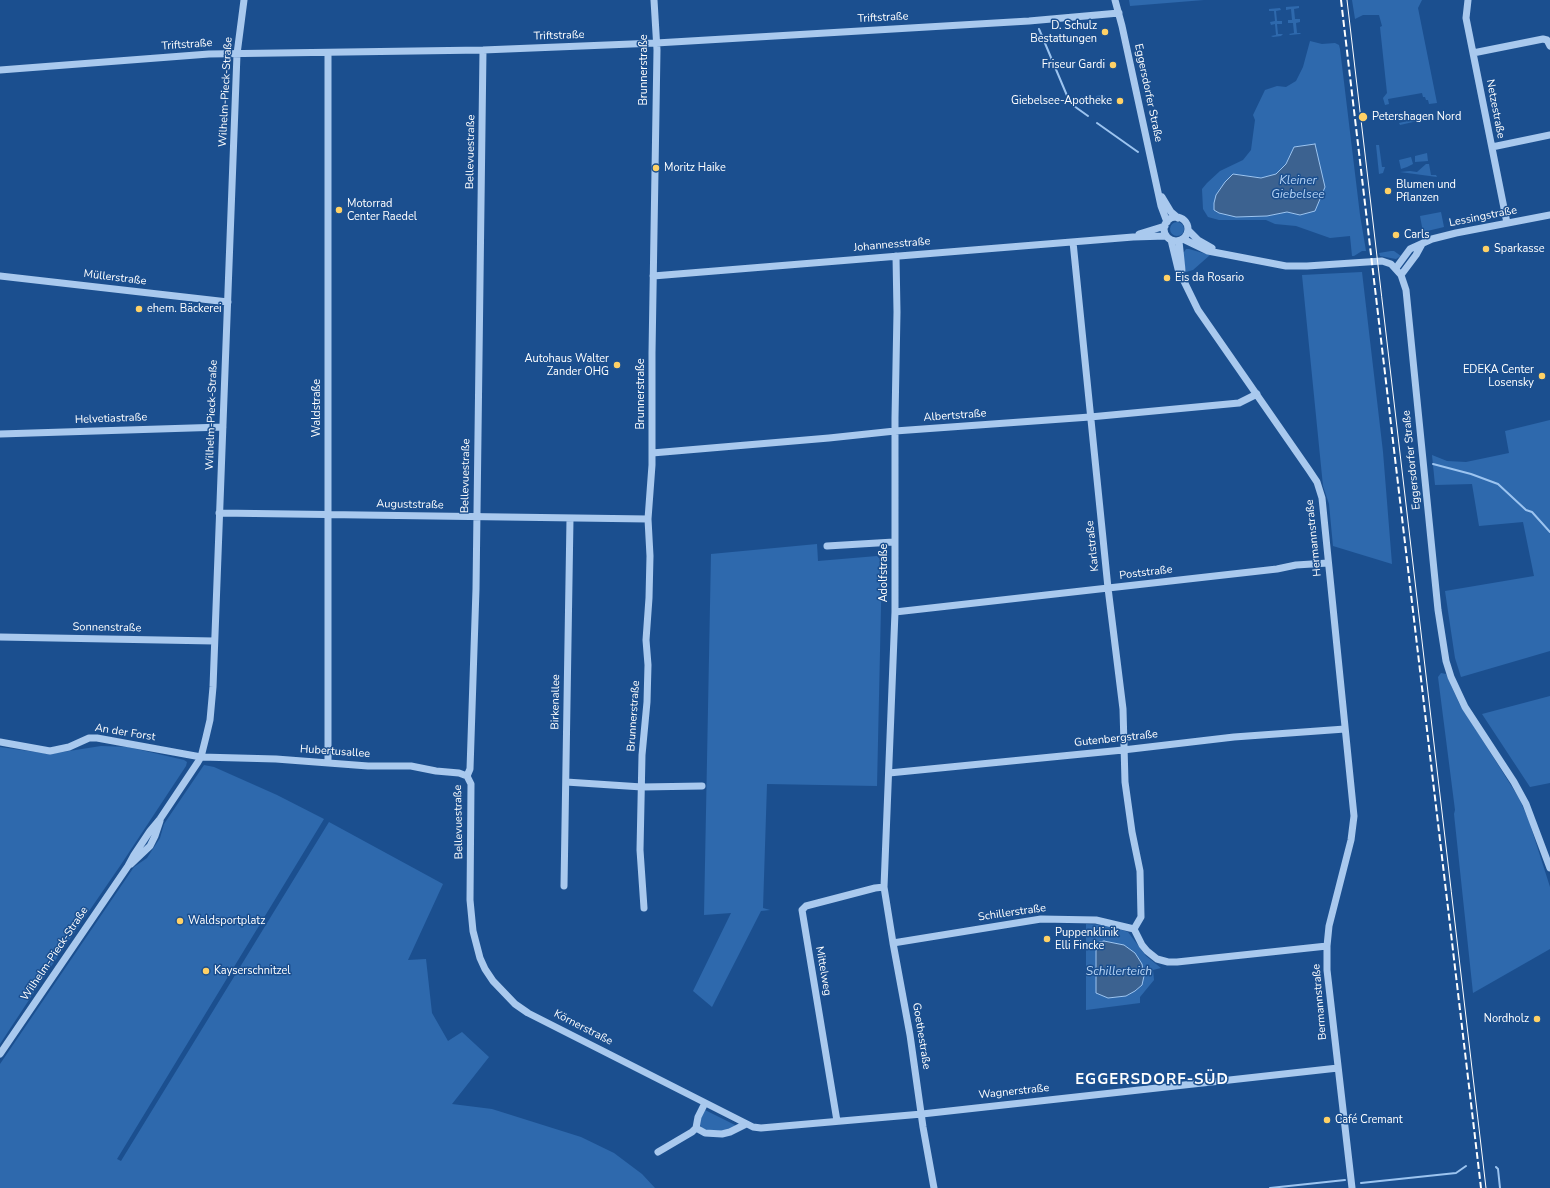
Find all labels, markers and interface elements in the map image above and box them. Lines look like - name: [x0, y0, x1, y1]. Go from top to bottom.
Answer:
- street label: Triftstraße: [857, 10, 909, 26]
- place label: D. Schulz Bestattungen: [1030, 19, 1097, 45]
- marker: D. Schulz Bestattungen: [1100, 27, 1110, 37]
- street label: Triftstraße: [533, 29, 585, 43]
- street label: Brunnerstraße: [637, 34, 651, 106]
- street label: Triftstraße: [161, 37, 213, 53]
- street label: Wilhelm-Pieck-Straße: [217, 37, 235, 147]
- street label: Eggersdorfer Straße: [1131, 43, 1165, 143]
- place label: Friseur Gardi: [1042, 58, 1105, 72]
- marker: Friseur Gardi: [1108, 60, 1118, 70]
- street label: Netzestraße: [1483, 78, 1507, 140]
- place label: Giebelsee-Apotheke: [1011, 94, 1112, 108]
- marker: Giebelsee-Apotheke: [1115, 96, 1125, 106]
- place label: Petershagen Nord: [1372, 110, 1461, 124]
- marker: Petershagen Nord: [1357, 111, 1369, 123]
- street label: Bellevuestraße: [464, 115, 478, 189]
- place label: Moritz Haike: [664, 161, 726, 175]
- marker: Moritz Haike: [651, 163, 661, 173]
- water label: Kleiner Giebelsee: [1271, 174, 1325, 202]
- place label: Blumen und Pflanzen: [1396, 178, 1456, 204]
- marker: Blumen und Pflanzen: [1383, 186, 1393, 196]
- place label: Motorrad Center Raedel: [347, 197, 417, 223]
- street label: Lessingstraße: [1448, 204, 1518, 230]
- marker: Motorrad Center Raedel: [334, 205, 344, 215]
- place label: Carls: [1404, 228, 1429, 242]
- marker: Carls: [1391, 230, 1401, 240]
- street label: Johannesstraße: [853, 235, 931, 255]
- place label: Sparkasse: [1494, 242, 1545, 256]
- marker: Sparkasse: [1481, 244, 1491, 254]
- street label: Müllerstraße: [83, 268, 147, 288]
- place label: Eis da Rosario: [1175, 271, 1244, 285]
- marker: Eis da Rosario: [1162, 273, 1172, 283]
- place label: ehem. Bäckerei: [147, 302, 222, 316]
- marker: ehem. Bäckerei: [134, 304, 144, 314]
- place label: Autohaus Walter Zander OHG: [524, 352, 609, 378]
- street label: Brunnerstraße: [634, 358, 648, 430]
- street label: Wilhelm-Pieck-Straße: [203, 360, 221, 470]
- marker: Autohaus Walter Zander OHG: [612, 360, 622, 370]
- place label: EDEKA Center Losensky: [1463, 363, 1534, 389]
- marker: EDEKA Center Losensky: [1537, 371, 1547, 381]
- street label: Waldstraße: [310, 379, 324, 437]
- street label: Albertstraße: [923, 407, 987, 425]
- street label: Eggersdorfer Straße: [1400, 410, 1424, 510]
- street label: Helvetiastraße: [75, 411, 147, 427]
- street label: Bellevuestraße: [459, 439, 473, 513]
- street label: Auguststraße: [376, 498, 444, 512]
- street label: Hermannstraße: [1303, 499, 1325, 577]
- street label: Karlstraße: [1084, 520, 1102, 572]
- street label: Adolfstraße: [877, 544, 891, 602]
- street label: Poststraße: [1119, 563, 1173, 583]
- street label: Sonnenstraße: [72, 621, 142, 635]
- street label: Birkenallee: [549, 674, 563, 730]
- street label: Brunnerstraße: [625, 680, 643, 752]
- street label: An der Forst: [94, 722, 156, 744]
- street label: Gutenbergstraße: [1074, 728, 1158, 750]
- street label: Hubertusallee: [299, 743, 371, 761]
- street label: Bellevuestraße: [452, 785, 466, 859]
- street label: Schillerstraße: [977, 902, 1047, 924]
- street label: Wilhelm-Pieck-Straße: [19, 905, 91, 1003]
- place label: Waldsportplatz: [188, 914, 265, 928]
- marker: Waldsportplatz: [175, 916, 185, 926]
- place label: Puppenklinik Elli Fincke: [1055, 926, 1119, 952]
- marker: Puppenklinik Elli Fincke: [1042, 934, 1052, 944]
- street label: Mittelweg: [812, 945, 834, 997]
- street label: Bermannstraße: [1310, 963, 1330, 1041]
- place label: Kayserschnitzel: [214, 964, 291, 978]
- water label: Schillerteich: [1086, 965, 1152, 979]
- marker: Kayserschnitzel: [201, 966, 211, 976]
- street label: Goethestraße: [909, 1002, 933, 1070]
- street label: Körnerstraße: [551, 1008, 615, 1048]
- place label: Nordholz: [1484, 1012, 1529, 1026]
- marker: Nordholz: [1532, 1014, 1542, 1024]
- district label: EGGERSDORF-SÜD: [1075, 1071, 1229, 1089]
- street label: Wagnerstraße: [978, 1082, 1050, 1102]
- place label: Café Cremant: [1335, 1113, 1403, 1127]
- marker: Café Cremant: [1322, 1115, 1332, 1125]

